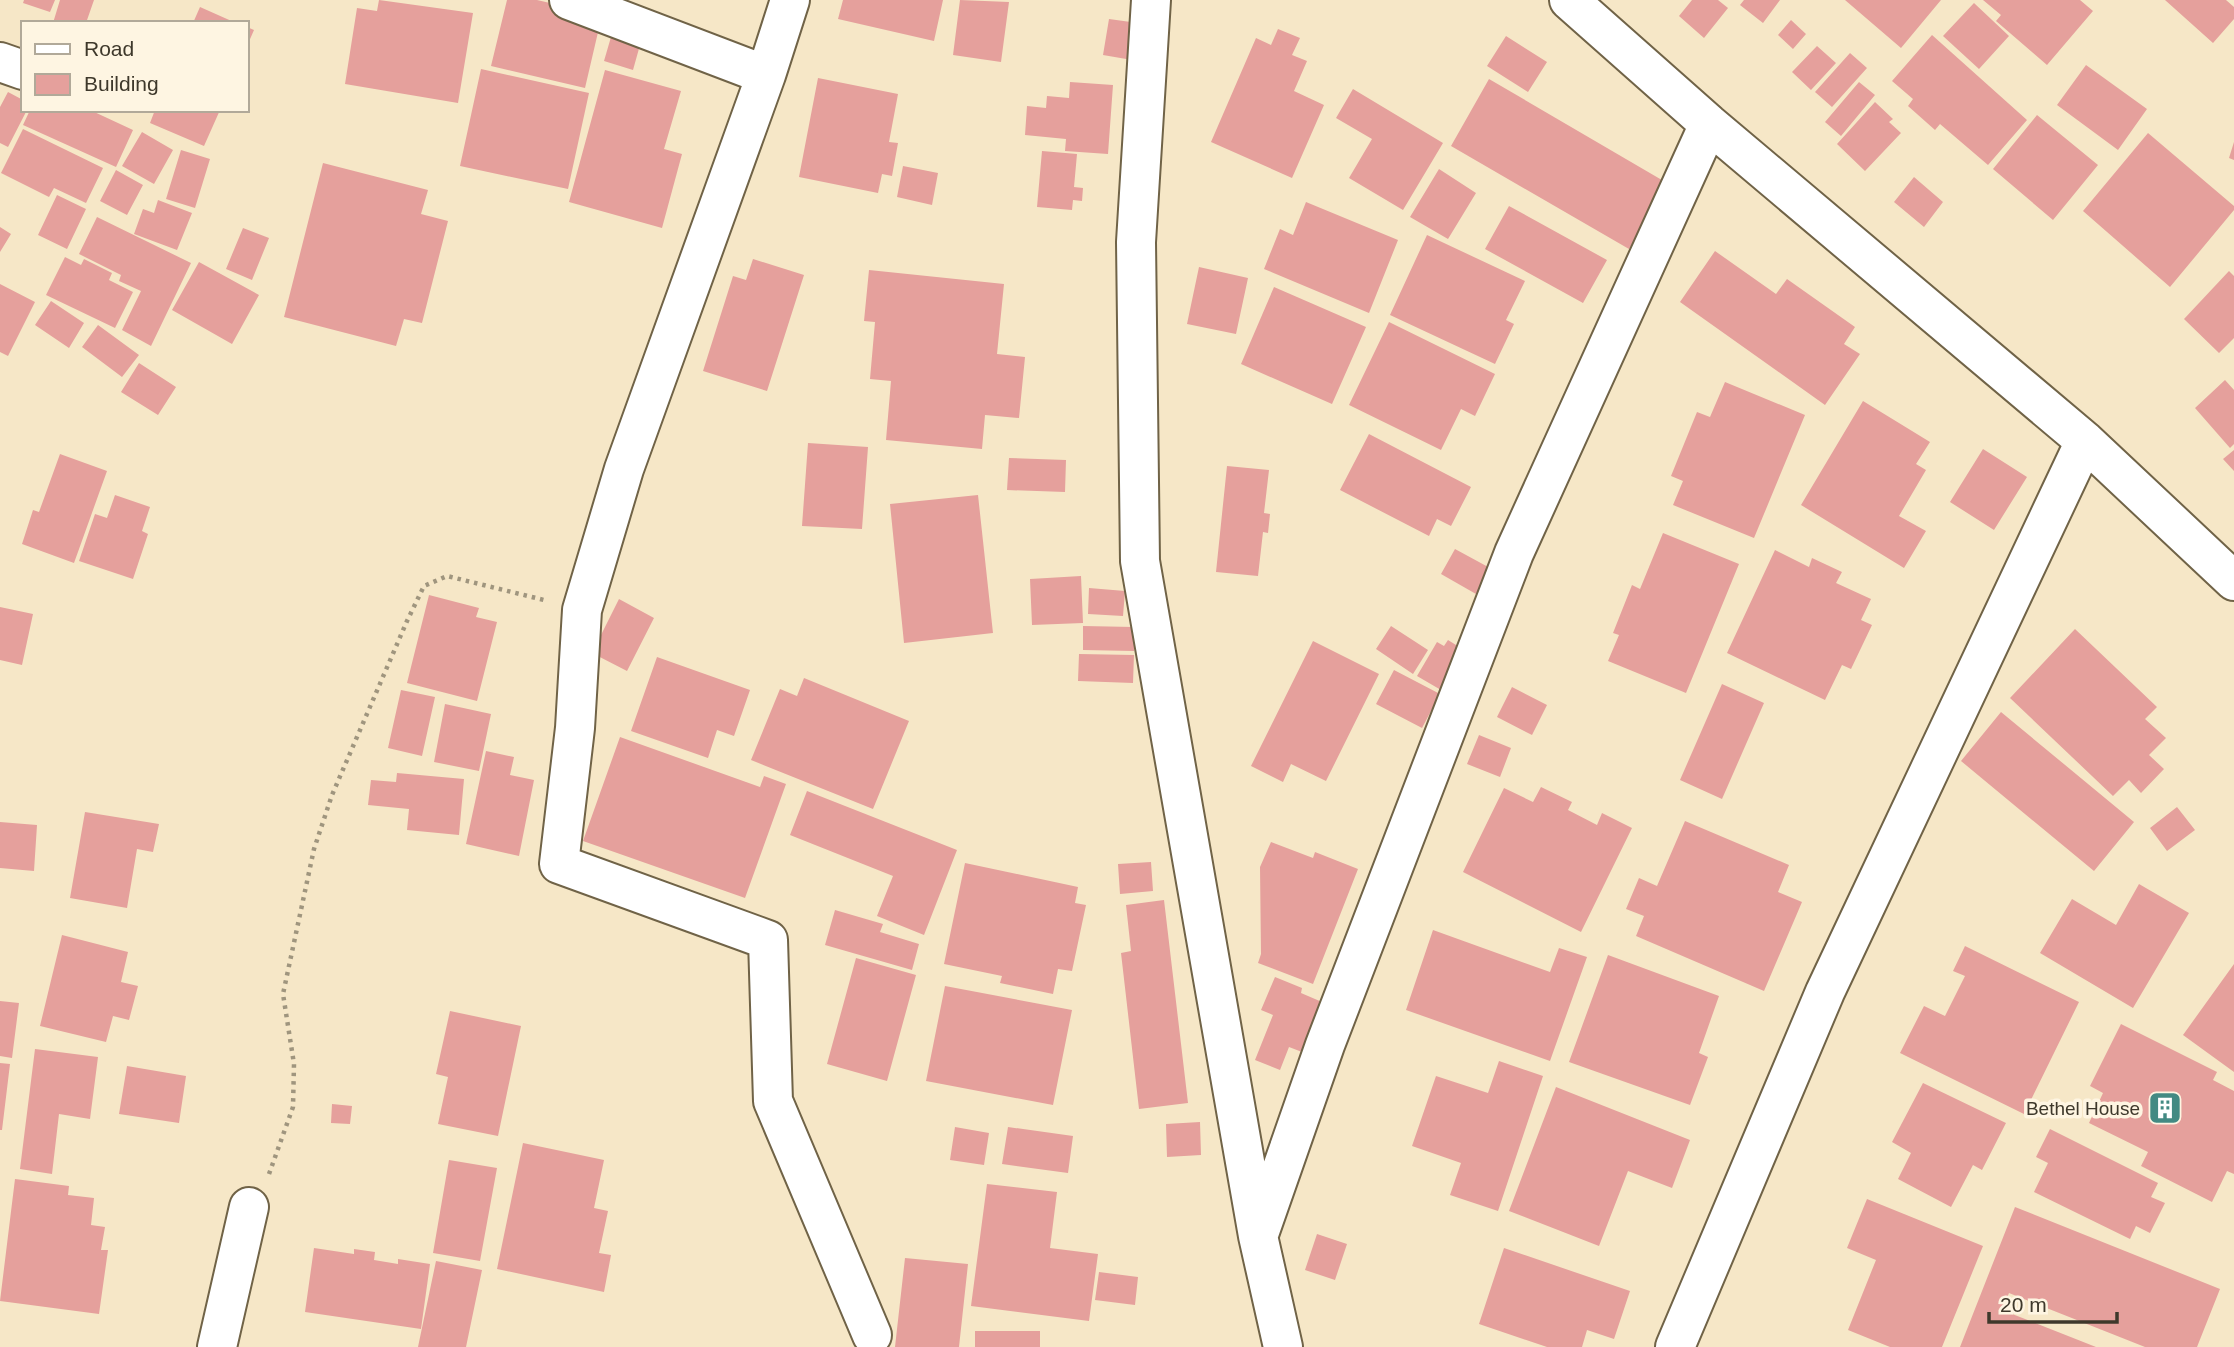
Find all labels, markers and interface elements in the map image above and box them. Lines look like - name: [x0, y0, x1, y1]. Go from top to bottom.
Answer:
- legend: [21, 21, 248, 112]
- text: Road: [84, 37, 134, 60]
- text: Building: [84, 72, 159, 95]
- building icon: Bethel House: [2146, 1089, 2184, 1127]
- place label: Bethel House: [2026, 1098, 2140, 1119]
- scale bar: [1989, 1280, 2117, 1324]
- text: 20 m: [2000, 1293, 2047, 1316]

